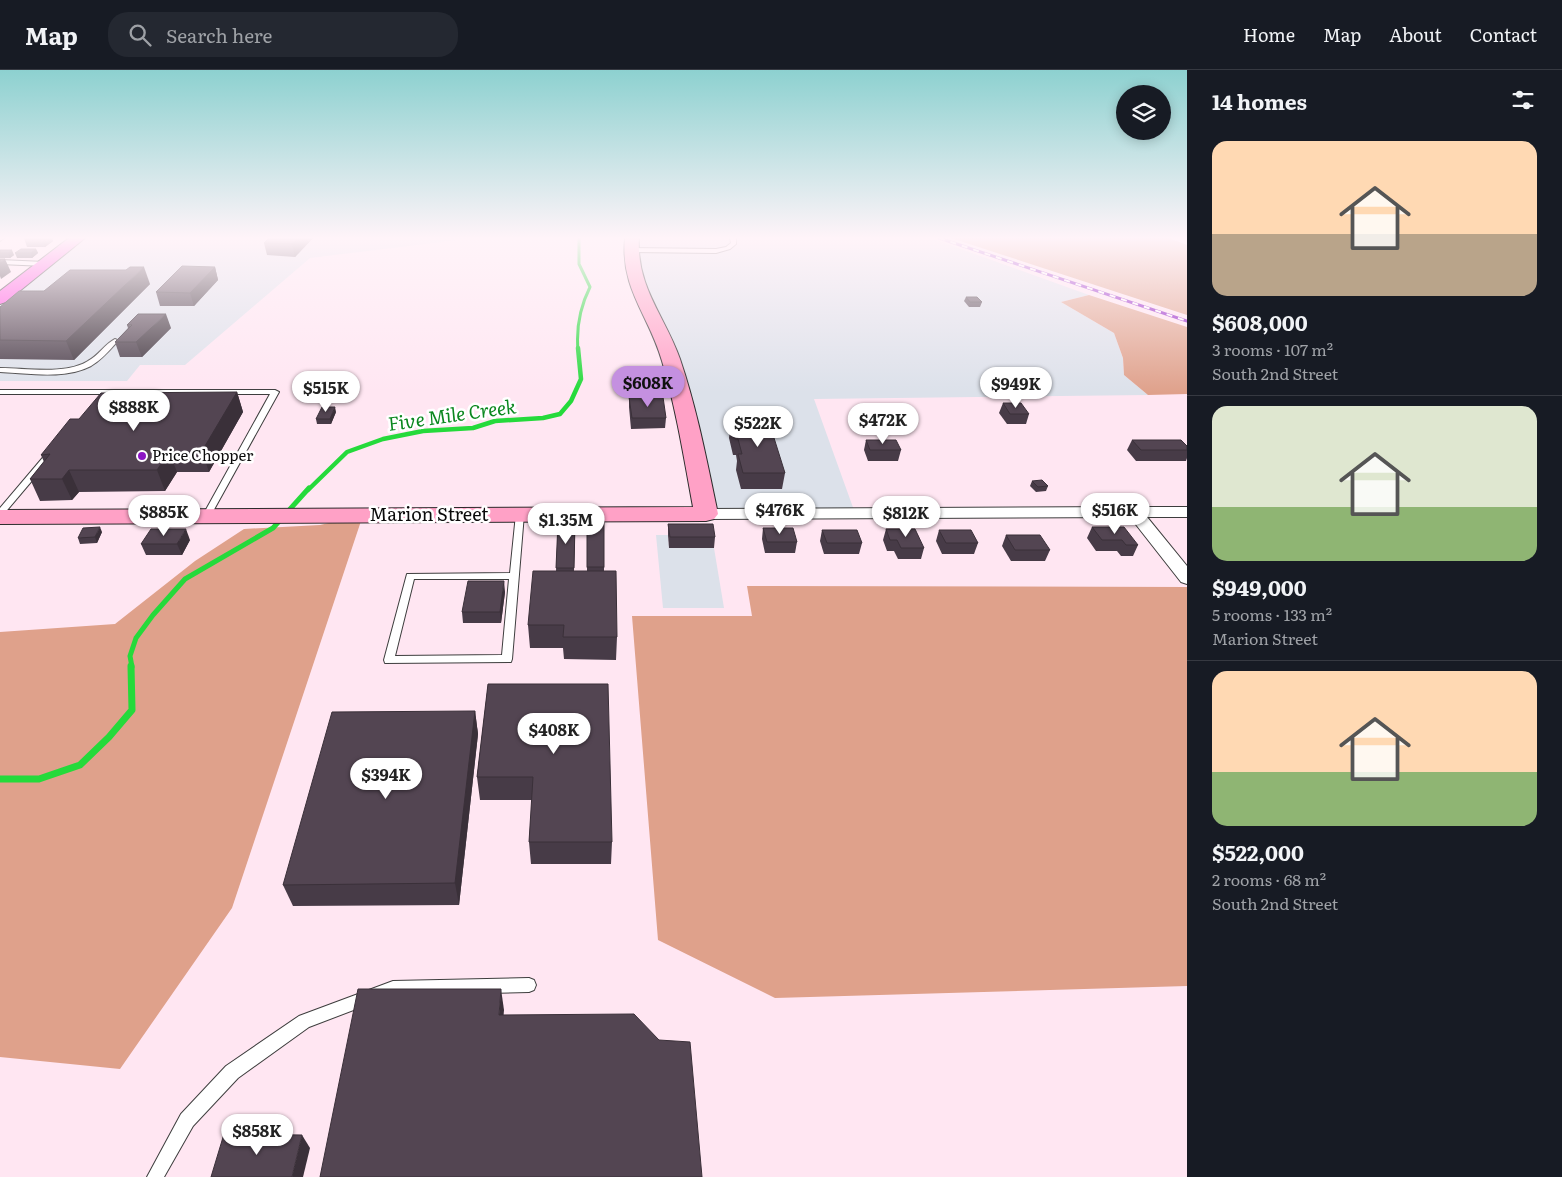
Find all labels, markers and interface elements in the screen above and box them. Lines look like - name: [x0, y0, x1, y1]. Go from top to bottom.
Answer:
- search box: [108, 12, 458, 57]
- text: Map: [25, 17, 78, 52]
- icon: search: [126, 21, 154, 49]
- text: Search here: [166, 21, 272, 49]
- text: Home: [1243, 21, 1295, 48]
- text: Map: [1323, 21, 1361, 48]
- text: About: [1389, 21, 1442, 48]
- text: Contact: [1470, 21, 1537, 48]
- map controls: [1116, 85, 1171, 140]
- button: layers: [1116, 85, 1171, 140]
- text: 14 homes: [1212, 85, 1307, 116]
- icon: filters: [1509, 86, 1537, 114]
- icon: home: [1330, 173, 1420, 263]
- text: $608,000: [1212, 306, 1308, 337]
- text: 3 rooms · 107 m²: [1212, 337, 1333, 361]
- text: South 2nd Street: [1212, 361, 1338, 385]
- pin: $608K: [613, 366, 683, 408]
- pin: $949K: [981, 366, 1051, 409]
- pin: $515K: [291, 370, 361, 413]
- text: $608K: [623, 370, 673, 394]
- text: $949K: [991, 371, 1041, 395]
- text: $515K: [303, 375, 349, 399]
- pin: $888K: [99, 390, 169, 432]
- water label: Five Mile Creek: [386, 391, 518, 437]
- text: $888K: [109, 394, 159, 418]
- pin: $472K: [848, 402, 918, 445]
- pin: $522K: [723, 406, 793, 448]
- text: $472K: [859, 407, 907, 431]
- text: $522K: [734, 410, 782, 434]
- icon: home: [1330, 439, 1420, 529]
- place label: Price Chopper: [152, 443, 253, 466]
- marker: Price Chopper: [136, 450, 148, 462]
- pin: $476K: [745, 492, 815, 535]
- pin: $516K: [1080, 492, 1150, 535]
- pin: $885K: [129, 494, 199, 537]
- pin: $812K: [871, 496, 941, 538]
- text: $476K: [756, 497, 804, 521]
- text: $516K: [1092, 497, 1138, 521]
- text: $885K: [139, 499, 189, 523]
- street label: Marion Street: [369, 500, 489, 527]
- text: $812K: [883, 500, 929, 524]
- pin: $1.35M: [525, 502, 607, 545]
- text: $1.35M: [539, 507, 593, 531]
- text: $949,000: [1212, 571, 1307, 602]
- text: 5 rooms · 133 m²: [1212, 602, 1332, 626]
- text: Marion Street: [1212, 626, 1318, 650]
- icon: home: [1330, 704, 1420, 794]
- pin: $408K: [519, 712, 589, 755]
- text: $408K: [529, 717, 580, 741]
- pin: $394K: [351, 758, 421, 800]
- text: $394K: [361, 762, 411, 786]
- text: $522,000: [1212, 836, 1304, 867]
- text: 2 rooms · 68 m²: [1212, 867, 1326, 891]
- text: South 2nd Street: [1212, 891, 1338, 915]
- pin: $858K: [222, 1114, 292, 1156]
- text: $858K: [232, 1118, 282, 1142]

